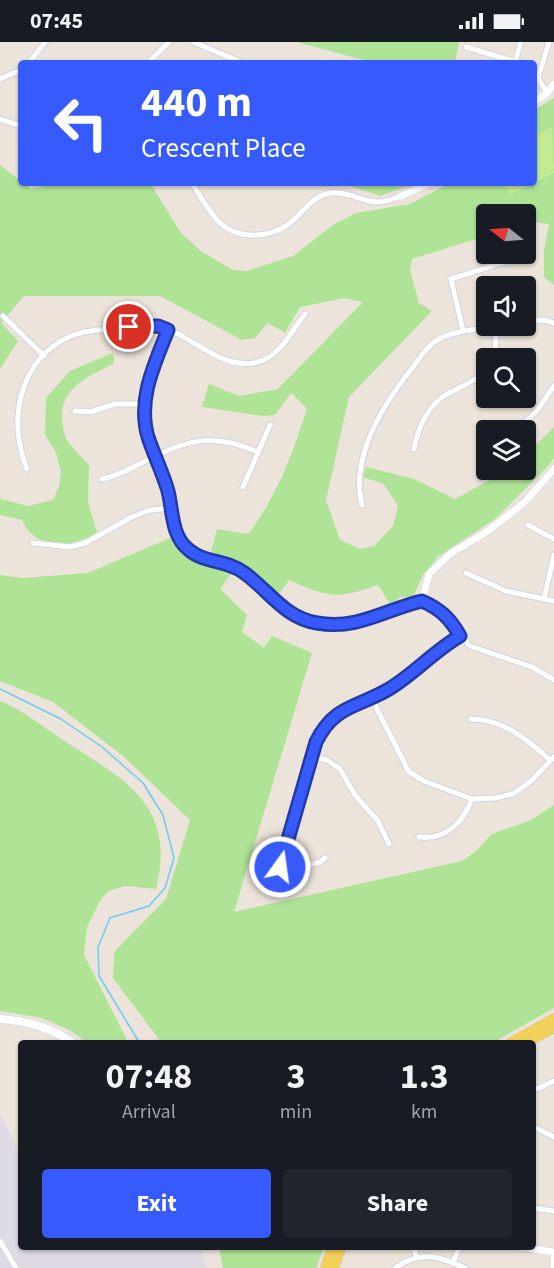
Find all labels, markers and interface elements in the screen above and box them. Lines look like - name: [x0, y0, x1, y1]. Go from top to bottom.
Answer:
- text: 07:45: [30, 5, 83, 37]
- text: 440 m: [141, 73, 252, 133]
- icon: left: [42, 84, 120, 162]
- text: Crescent Place: [141, 129, 306, 168]
- north arrow: [476, 204, 536, 264]
- map controls: [476, 204, 536, 480]
- button: sound: [476, 276, 536, 336]
- pin: [103, 301, 154, 352]
- icon: arrive: [112, 310, 145, 343]
- button: search: [476, 348, 536, 408]
- button: layers: [476, 420, 536, 480]
- position arrow: [248, 835, 312, 899]
- text: 07:48: [105, 1051, 192, 1102]
- text: 3: [287, 1051, 306, 1102]
- text: 1.3: [400, 1051, 449, 1102]
- text: Arrival: [122, 1098, 176, 1126]
- text: min: [280, 1098, 312, 1126]
- text: km: [411, 1098, 437, 1126]
- button: Exit: [42, 1169, 271, 1238]
- button: Share: [283, 1169, 512, 1238]

